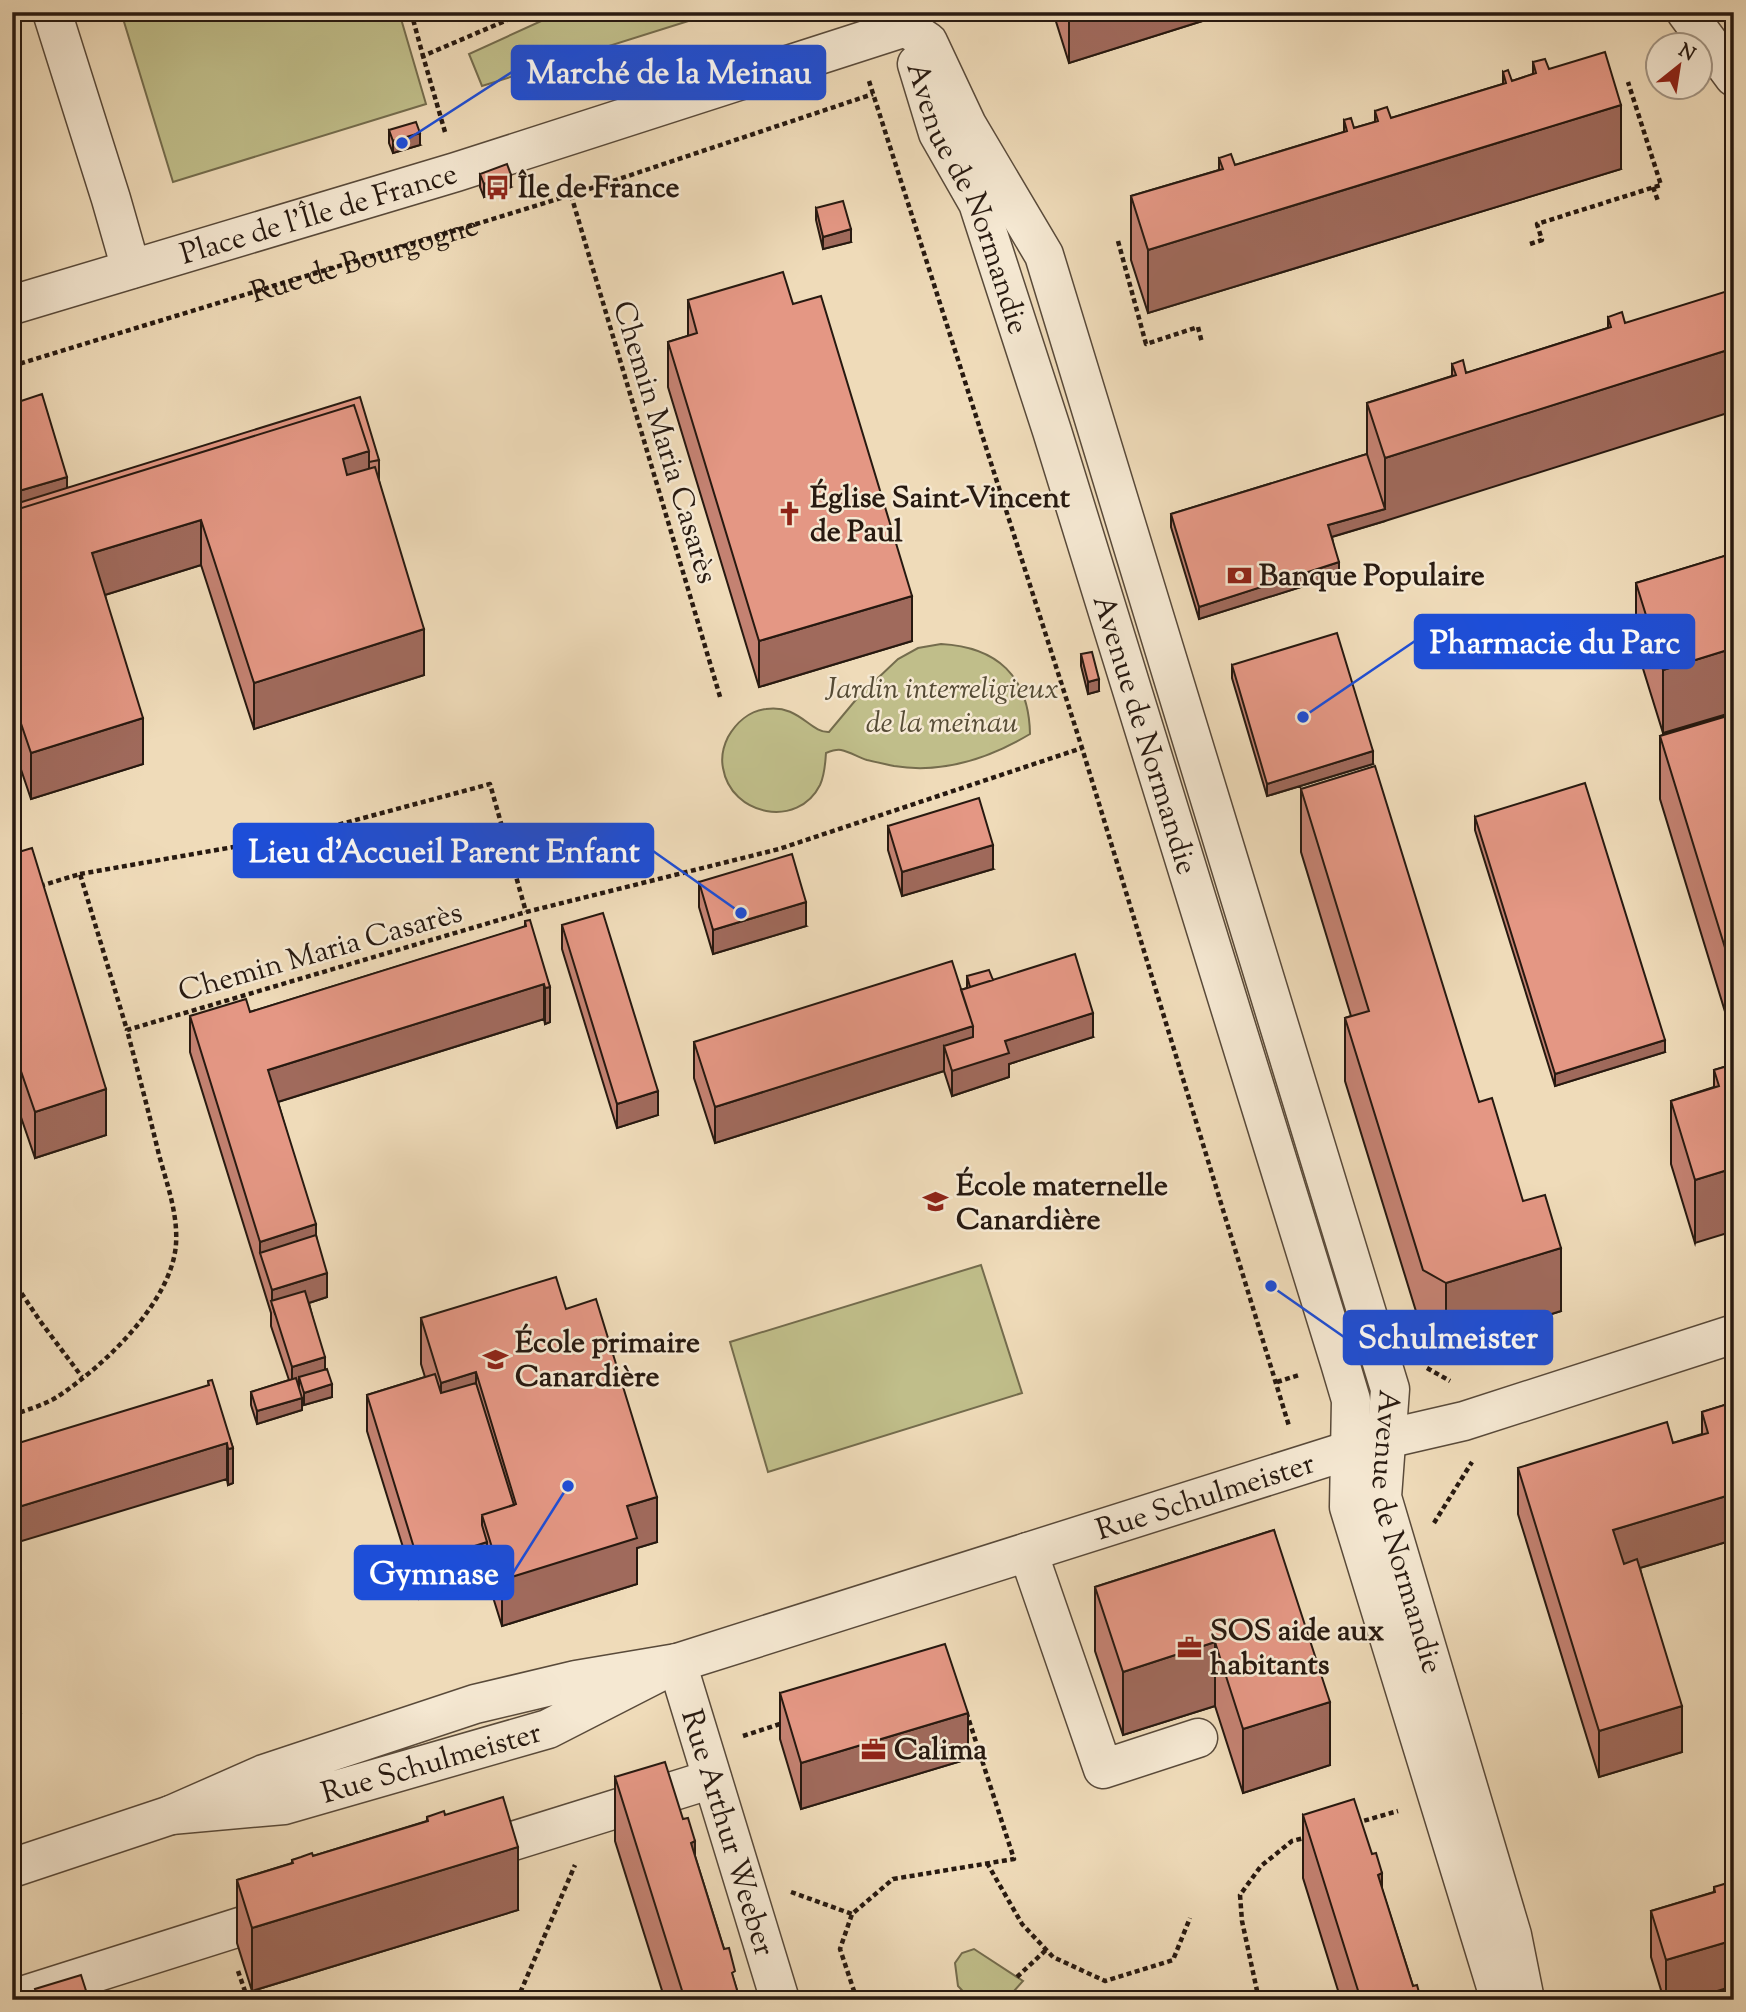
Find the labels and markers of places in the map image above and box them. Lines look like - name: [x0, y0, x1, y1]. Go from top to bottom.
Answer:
- callout: Marché de la Meinau: [512, 46, 825, 99]
- place label: Île de France: [518, 168, 680, 211]
- bus stop icon: Île de France: [484, 173, 512, 201]
- place label: Église Saint-Vincent de Paul: [810, 478, 1071, 555]
- church icon: Église Saint-Vincent de Paul: [776, 500, 804, 528]
- place label: Banque Populaire: [1259, 556, 1485, 599]
- bank icon: Banque Populaire: [1225, 561, 1253, 589]
- callout: Pharmacie du Parc: [1415, 615, 1694, 668]
- callout: Lieu d'Accueil Parent Enfant: [234, 824, 653, 877]
- place label: École maternelle Canardière: [956, 1166, 1168, 1243]
- school or university icon: École maternelle Canardière: [922, 1188, 950, 1216]
- callout: Schulmeister: [1344, 1311, 1552, 1364]
- place label: École primaire Canardière: [515, 1323, 700, 1400]
- school or university icon: École primaire Canardière: [481, 1345, 509, 1373]
- callout: Gymnase: [355, 1546, 513, 1599]
- place label: SOS aide aux habitants: [1210, 1611, 1385, 1688]
- office icon: SOS aide aux habitants: [1176, 1633, 1204, 1661]
- place label: Calima: [894, 1730, 987, 1773]
- office icon: Calima: [860, 1735, 888, 1763]

